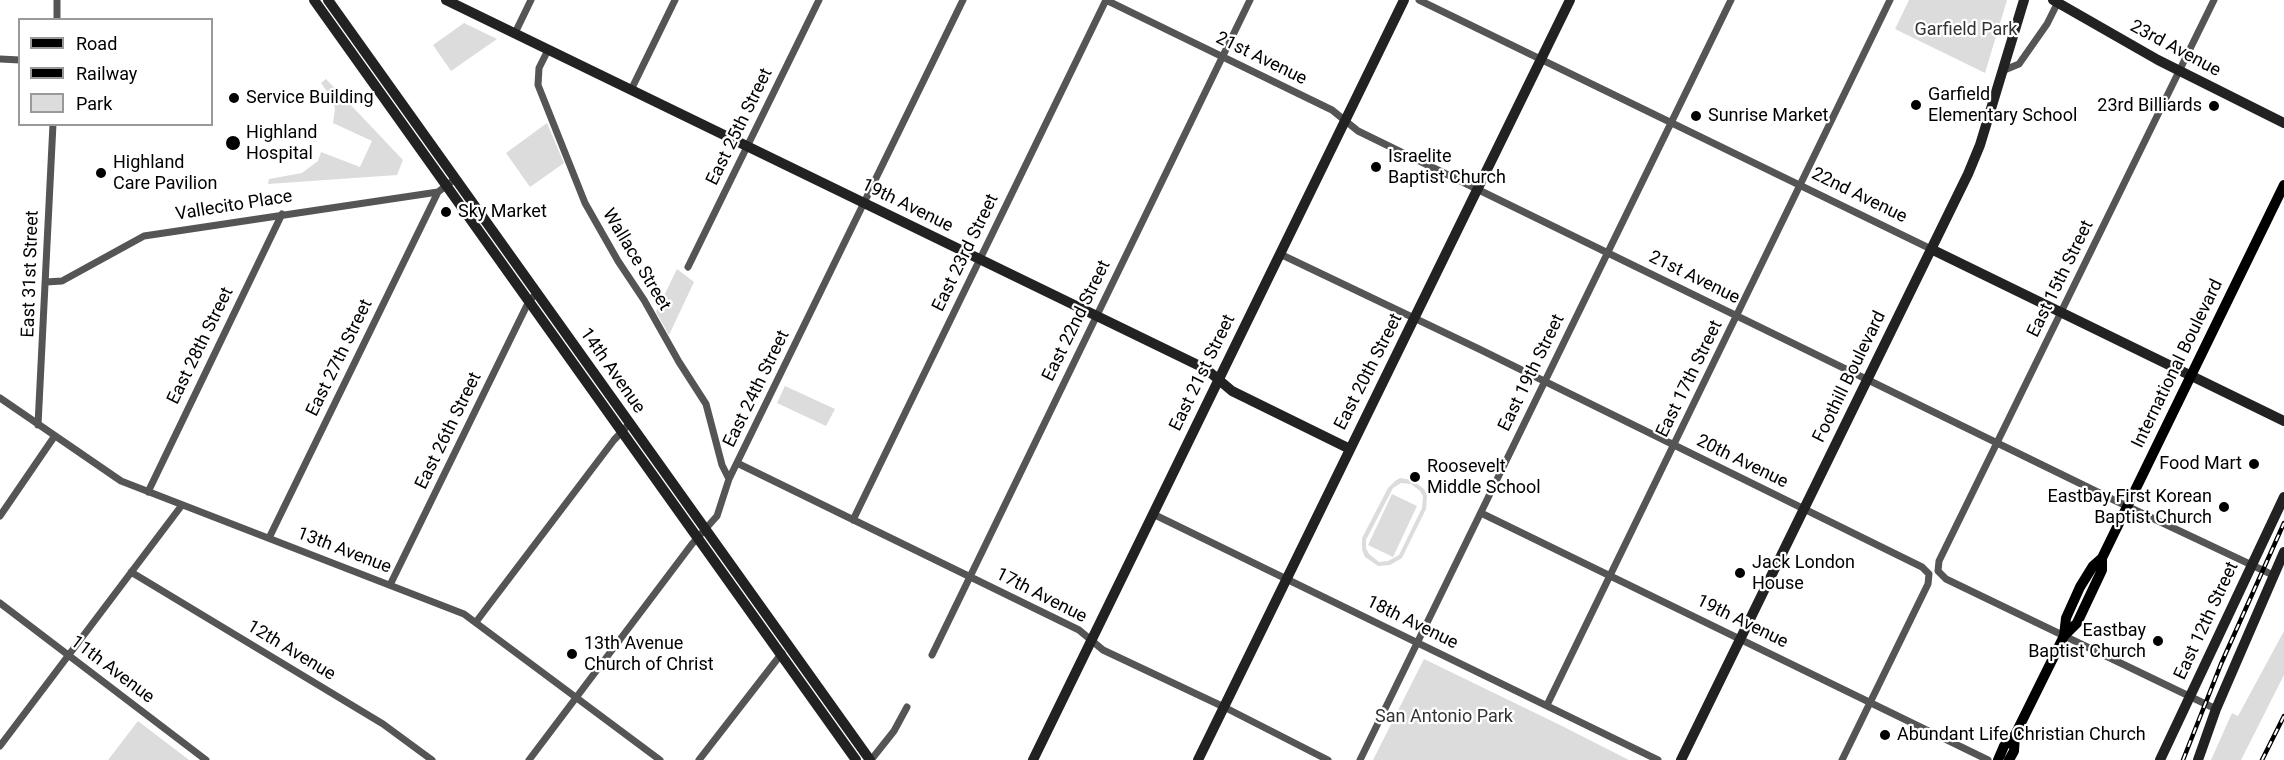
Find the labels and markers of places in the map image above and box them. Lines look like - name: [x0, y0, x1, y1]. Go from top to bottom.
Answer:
- place label: Garfield Elementary School: [1928, 84, 2077, 127]
- place label: Service Building: [246, 87, 373, 109]
- marker: Service Building: [227, 91, 241, 105]
- place label: 23rd Billiards: [2097, 95, 2202, 117]
- marker: Garfield Elementary School: [1909, 98, 1923, 112]
- marker: 23rd Billiards: [2207, 99, 2221, 113]
- place label: Sunrise Market: [1708, 105, 1828, 127]
- marker: Sunrise Market: [1689, 109, 1703, 123]
- place label: Highland Hospital: [246, 122, 317, 164]
- marker: Highland Hospital: [224, 134, 242, 152]
- place label: Israelite Baptist Church: [1388, 146, 1506, 188]
- place label: Highland Care Pavilion: [113, 152, 217, 195]
- marker: Israelite Baptist Church: [1369, 160, 1383, 174]
- marker: Highland Care Pavilion: [94, 166, 108, 180]
- place label: Sky Market: [458, 201, 547, 223]
- marker: Sky Market: [439, 205, 453, 219]
- place label: Food Mart: [2159, 453, 2242, 475]
- place label: Roosevelt Middle School: [1427, 456, 1541, 498]
- marker: Food Mart: [2247, 457, 2261, 471]
- marker: Roosevelt Middle School: [1408, 470, 1422, 484]
- place label: Eastbay First Korean Baptist Church: [2047, 486, 2212, 528]
- marker: Eastbay First Korean Baptist Church: [2217, 500, 2231, 514]
- place label: Jack London House: [1752, 552, 1855, 594]
- marker: Jack London House: [1733, 566, 1747, 580]
- place label: Eastbay Baptist Church: [2028, 620, 2146, 662]
- place label: 13th Avenue Church of Christ: [584, 633, 714, 676]
- marker: Eastbay Baptist Church: [2151, 634, 2165, 648]
- marker: 13th Avenue Church of Christ: [565, 647, 579, 661]
- place label: Abundant Life Christian Church: [1897, 724, 2146, 746]
- marker: Abundant Life Christian Church: [1878, 728, 1892, 742]

